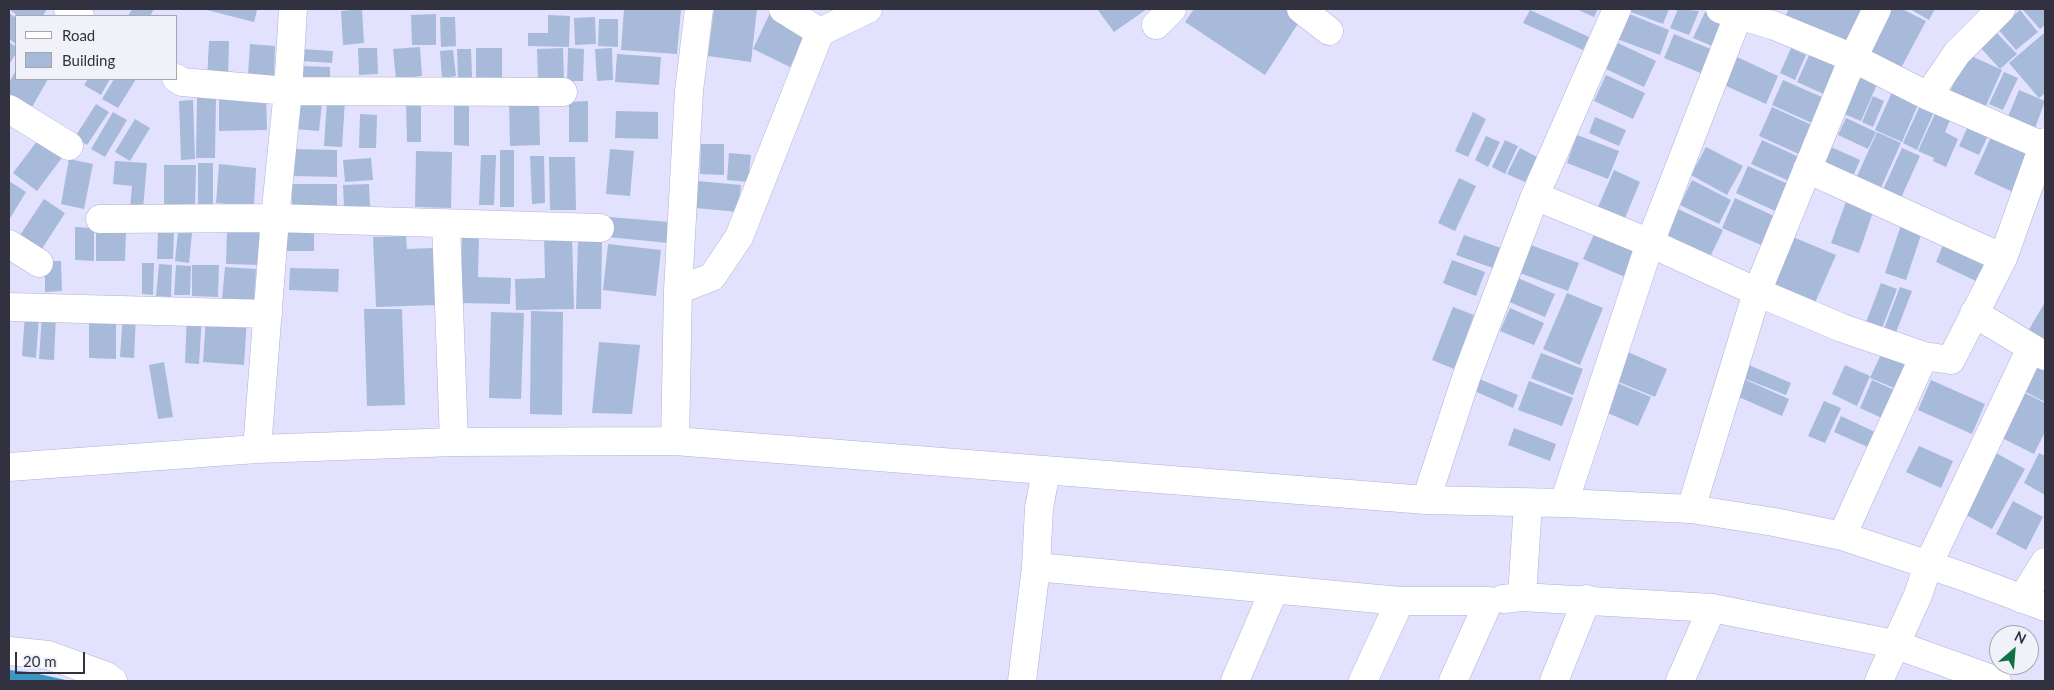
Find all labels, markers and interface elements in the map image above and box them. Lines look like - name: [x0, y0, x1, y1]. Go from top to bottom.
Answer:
- legend: [15, 15, 178, 80]
- text: Road: [62, 26, 95, 44]
- text: Building: [62, 51, 115, 69]
- north arrow: [1989, 625, 2039, 675]
- text: N: [2012, 627, 2029, 647]
- scale bar: [18, 642, 88, 674]
- text: 20 m: [23, 652, 57, 670]

